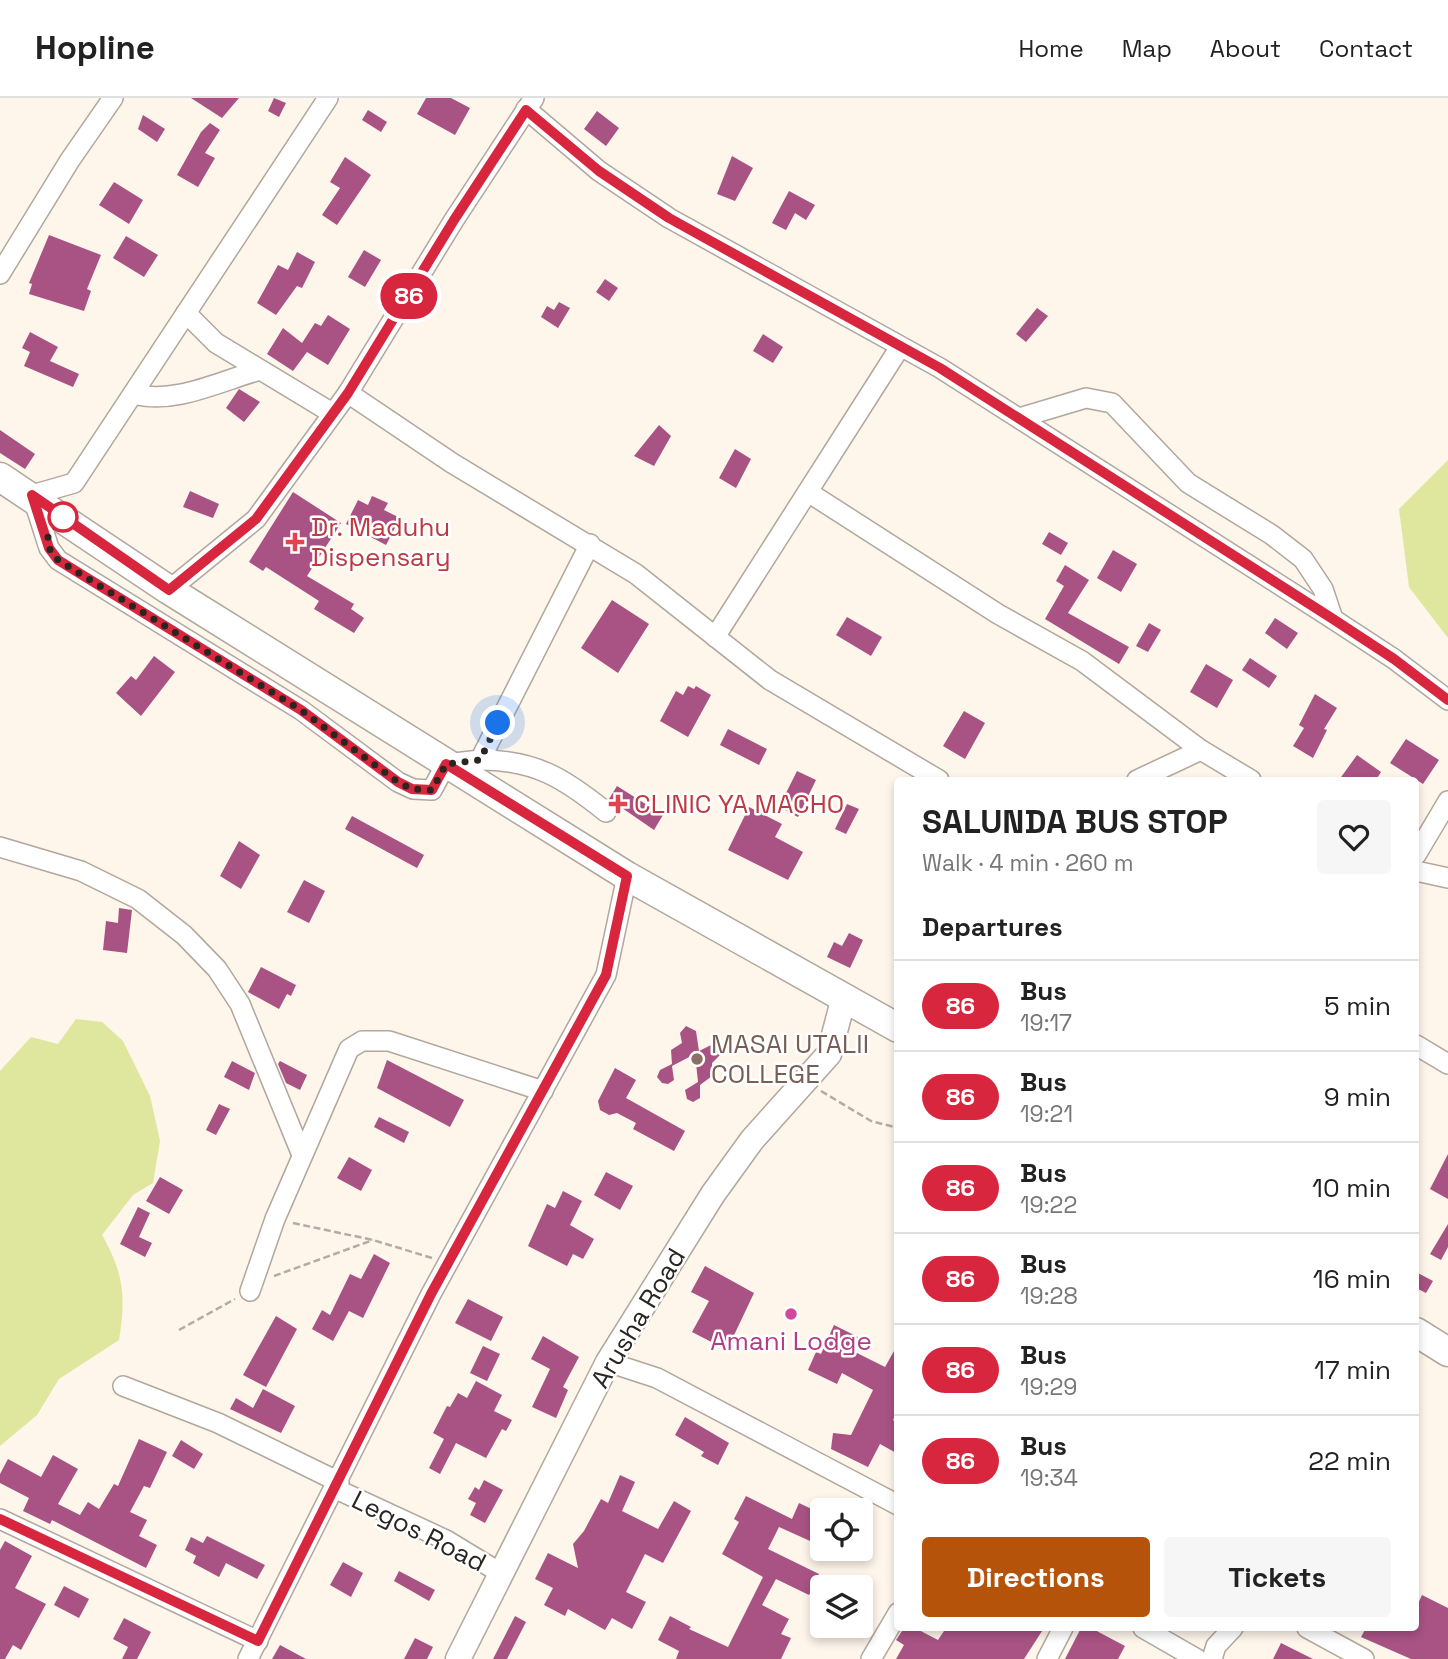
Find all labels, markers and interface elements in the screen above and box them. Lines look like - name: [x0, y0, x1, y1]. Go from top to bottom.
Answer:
- text: Hopline: [35, 27, 155, 69]
- text: Home: [1018, 33, 1084, 64]
- text: Map: [1122, 33, 1172, 64]
- text: About: [1210, 33, 1281, 64]
- text: Contact: [1319, 33, 1413, 64]
- line badge: 86: [378, 273, 440, 319]
- text: 86: [394, 280, 424, 311]
- unlabelled marker: [48, 502, 78, 532]
- place label: Dr. Maduhu Dispensary: [311, 510, 451, 574]
- marker: Dr. Maduhu Dispensary: [285, 532, 305, 552]
- your location: [480, 705, 515, 740]
- place label: CLINIC YA MACHO: [634, 787, 844, 821]
- marker: CLINIC YA MACHO: [608, 794, 628, 814]
- button: heart: [1317, 800, 1391, 874]
- text: SALUNDA BUS STOP: [922, 801, 1228, 843]
- text: Walk · 4 min · 260 m: [922, 848, 1134, 878]
- text: Departures: [922, 910, 1063, 944]
- text: Bus: [1020, 974, 1067, 1008]
- text: 5 min: [1324, 989, 1391, 1023]
- text: 86: [946, 990, 975, 1021]
- text: 19:17: [1020, 1008, 1072, 1038]
- place label: MASAI UTALII COLLEGE: [711, 1027, 869, 1091]
- marker: MASAI UTALII COLLEGE: [689, 1051, 705, 1067]
- text: Bus: [1020, 1065, 1067, 1099]
- text: 9 min: [1324, 1080, 1391, 1114]
- text: 86: [946, 1081, 975, 1112]
- text: 19:21: [1020, 1099, 1073, 1129]
- text: Bus: [1020, 1156, 1067, 1190]
- text: 10 min: [1312, 1171, 1391, 1205]
- text: 86: [946, 1172, 975, 1203]
- text: 19:22: [1020, 1190, 1077, 1220]
- street label: Arusha Road: [583, 1242, 693, 1394]
- text: Bus: [1020, 1247, 1067, 1281]
- text: 16 min: [1313, 1262, 1391, 1296]
- text: 86: [946, 1263, 975, 1294]
- text: 19:28: [1020, 1281, 1078, 1311]
- marker: Amani Lodge: [783, 1306, 799, 1322]
- place label: Amani Lodge: [710, 1324, 872, 1358]
- text: Bus: [1020, 1338, 1067, 1372]
- text: 17 min: [1314, 1353, 1391, 1387]
- text: 86: [946, 1354, 975, 1385]
- text: 19:29: [1020, 1372, 1077, 1402]
- text: Bus: [1020, 1429, 1067, 1463]
- text: 22 min: [1308, 1444, 1391, 1478]
- text: 86: [946, 1445, 975, 1476]
- text: 19:34: [1020, 1463, 1078, 1493]
- street label: Legos Road: [346, 1483, 492, 1579]
- map controls: [810, 1498, 873, 1638]
- button: locate: [810, 1498, 873, 1561]
- button: Directions: [922, 1537, 1150, 1617]
- button: Tickets: [1164, 1537, 1391, 1617]
- button: layers: [810, 1575, 873, 1638]

